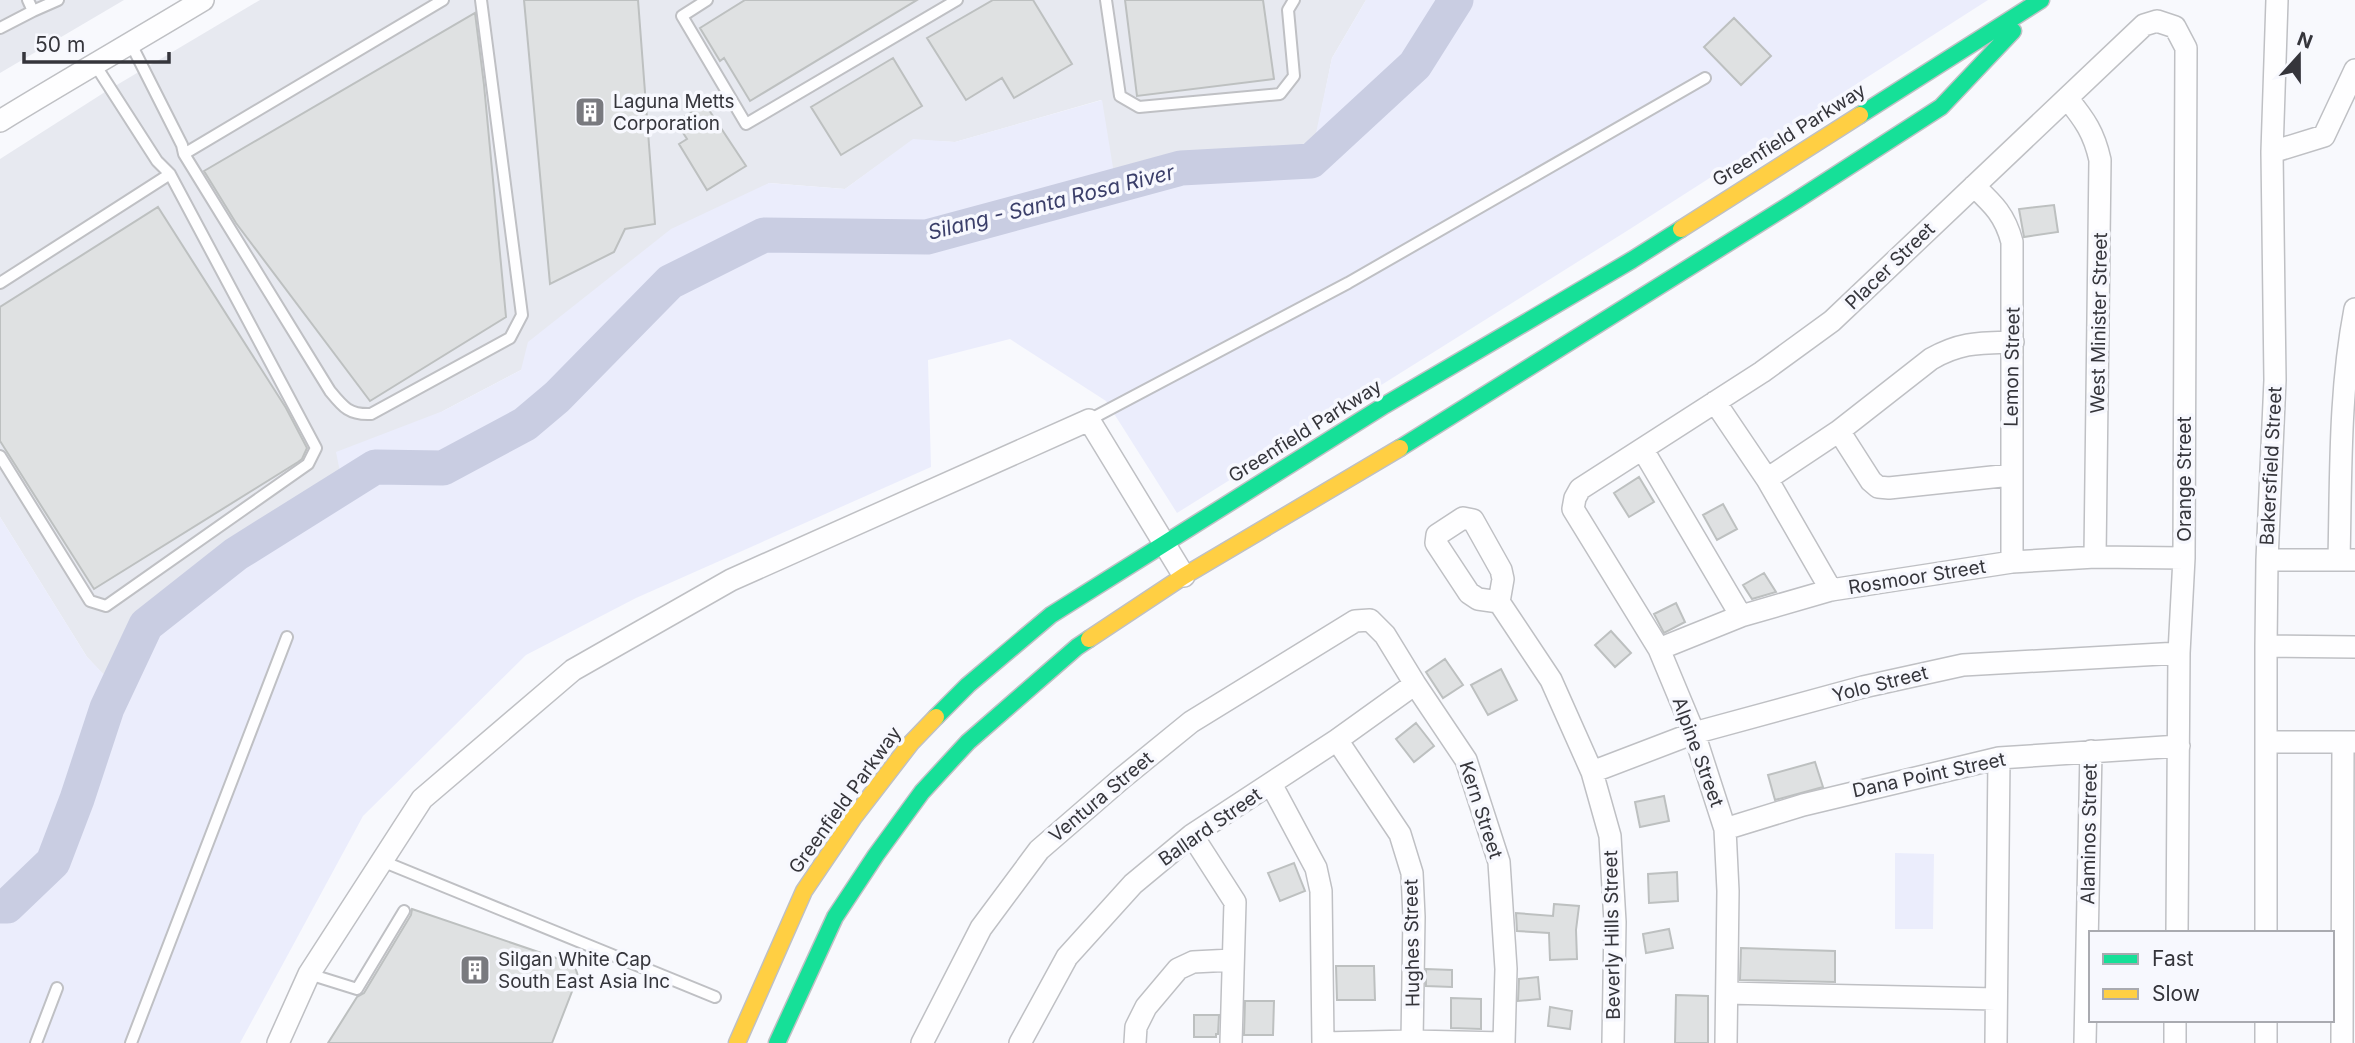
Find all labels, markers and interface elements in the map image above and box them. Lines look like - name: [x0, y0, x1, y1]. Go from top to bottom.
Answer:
- scale bar: [24, 21, 170, 65]
- north arrow: [2264, 21, 2334, 91]
- text: N: [2294, 27, 2316, 54]
- text: 50 m: [35, 32, 85, 57]
- street label: Greenfield Parkway: [1708, 78, 1870, 191]
- place label: Laguna Metts Corporation: [613, 90, 735, 135]
- building icon: Laguna Metts Corporation: [573, 95, 607, 129]
- water label: Silang - Santa Rosa River: [925, 159, 1178, 245]
- street label: Placer Street: [1840, 218, 1940, 314]
- street label: West Minister Street: [2086, 232, 2112, 414]
- street label: Lemon Street: [1999, 307, 2025, 427]
- street label: Greenfield Parkway: [1224, 374, 1386, 487]
- street label: Bakersfield Street: [2255, 386, 2287, 546]
- street label: Orange Street: [2173, 416, 2196, 542]
- street label: Rosmoor Street: [1847, 555, 1987, 599]
- street label: Yolo Street: [1830, 661, 1930, 707]
- street label: Alpine Street: [1667, 694, 1729, 810]
- street label: Greenfield Parkway: [784, 722, 906, 878]
- street label: Ventura Street: [1044, 747, 1158, 847]
- street label: Dana Point Street: [1850, 748, 2008, 802]
- street label: Kern Street: [1454, 759, 1508, 861]
- street label: Alaminos Street: [2076, 763, 2102, 905]
- street label: Ballard Street: [1154, 783, 1266, 871]
- street label: Beverly Hills Street: [1599, 850, 1625, 1020]
- street label: Hughes Street: [1399, 879, 1425, 1007]
- legend: [2089, 931, 2334, 1022]
- text: Fast: [2152, 946, 2194, 971]
- place label: Silgan White Cap South East Asia Inc: [498, 948, 670, 993]
- building icon: Silgan White Cap South East Asia Inc: [458, 953, 492, 987]
- text: Slow: [2152, 981, 2200, 1006]

